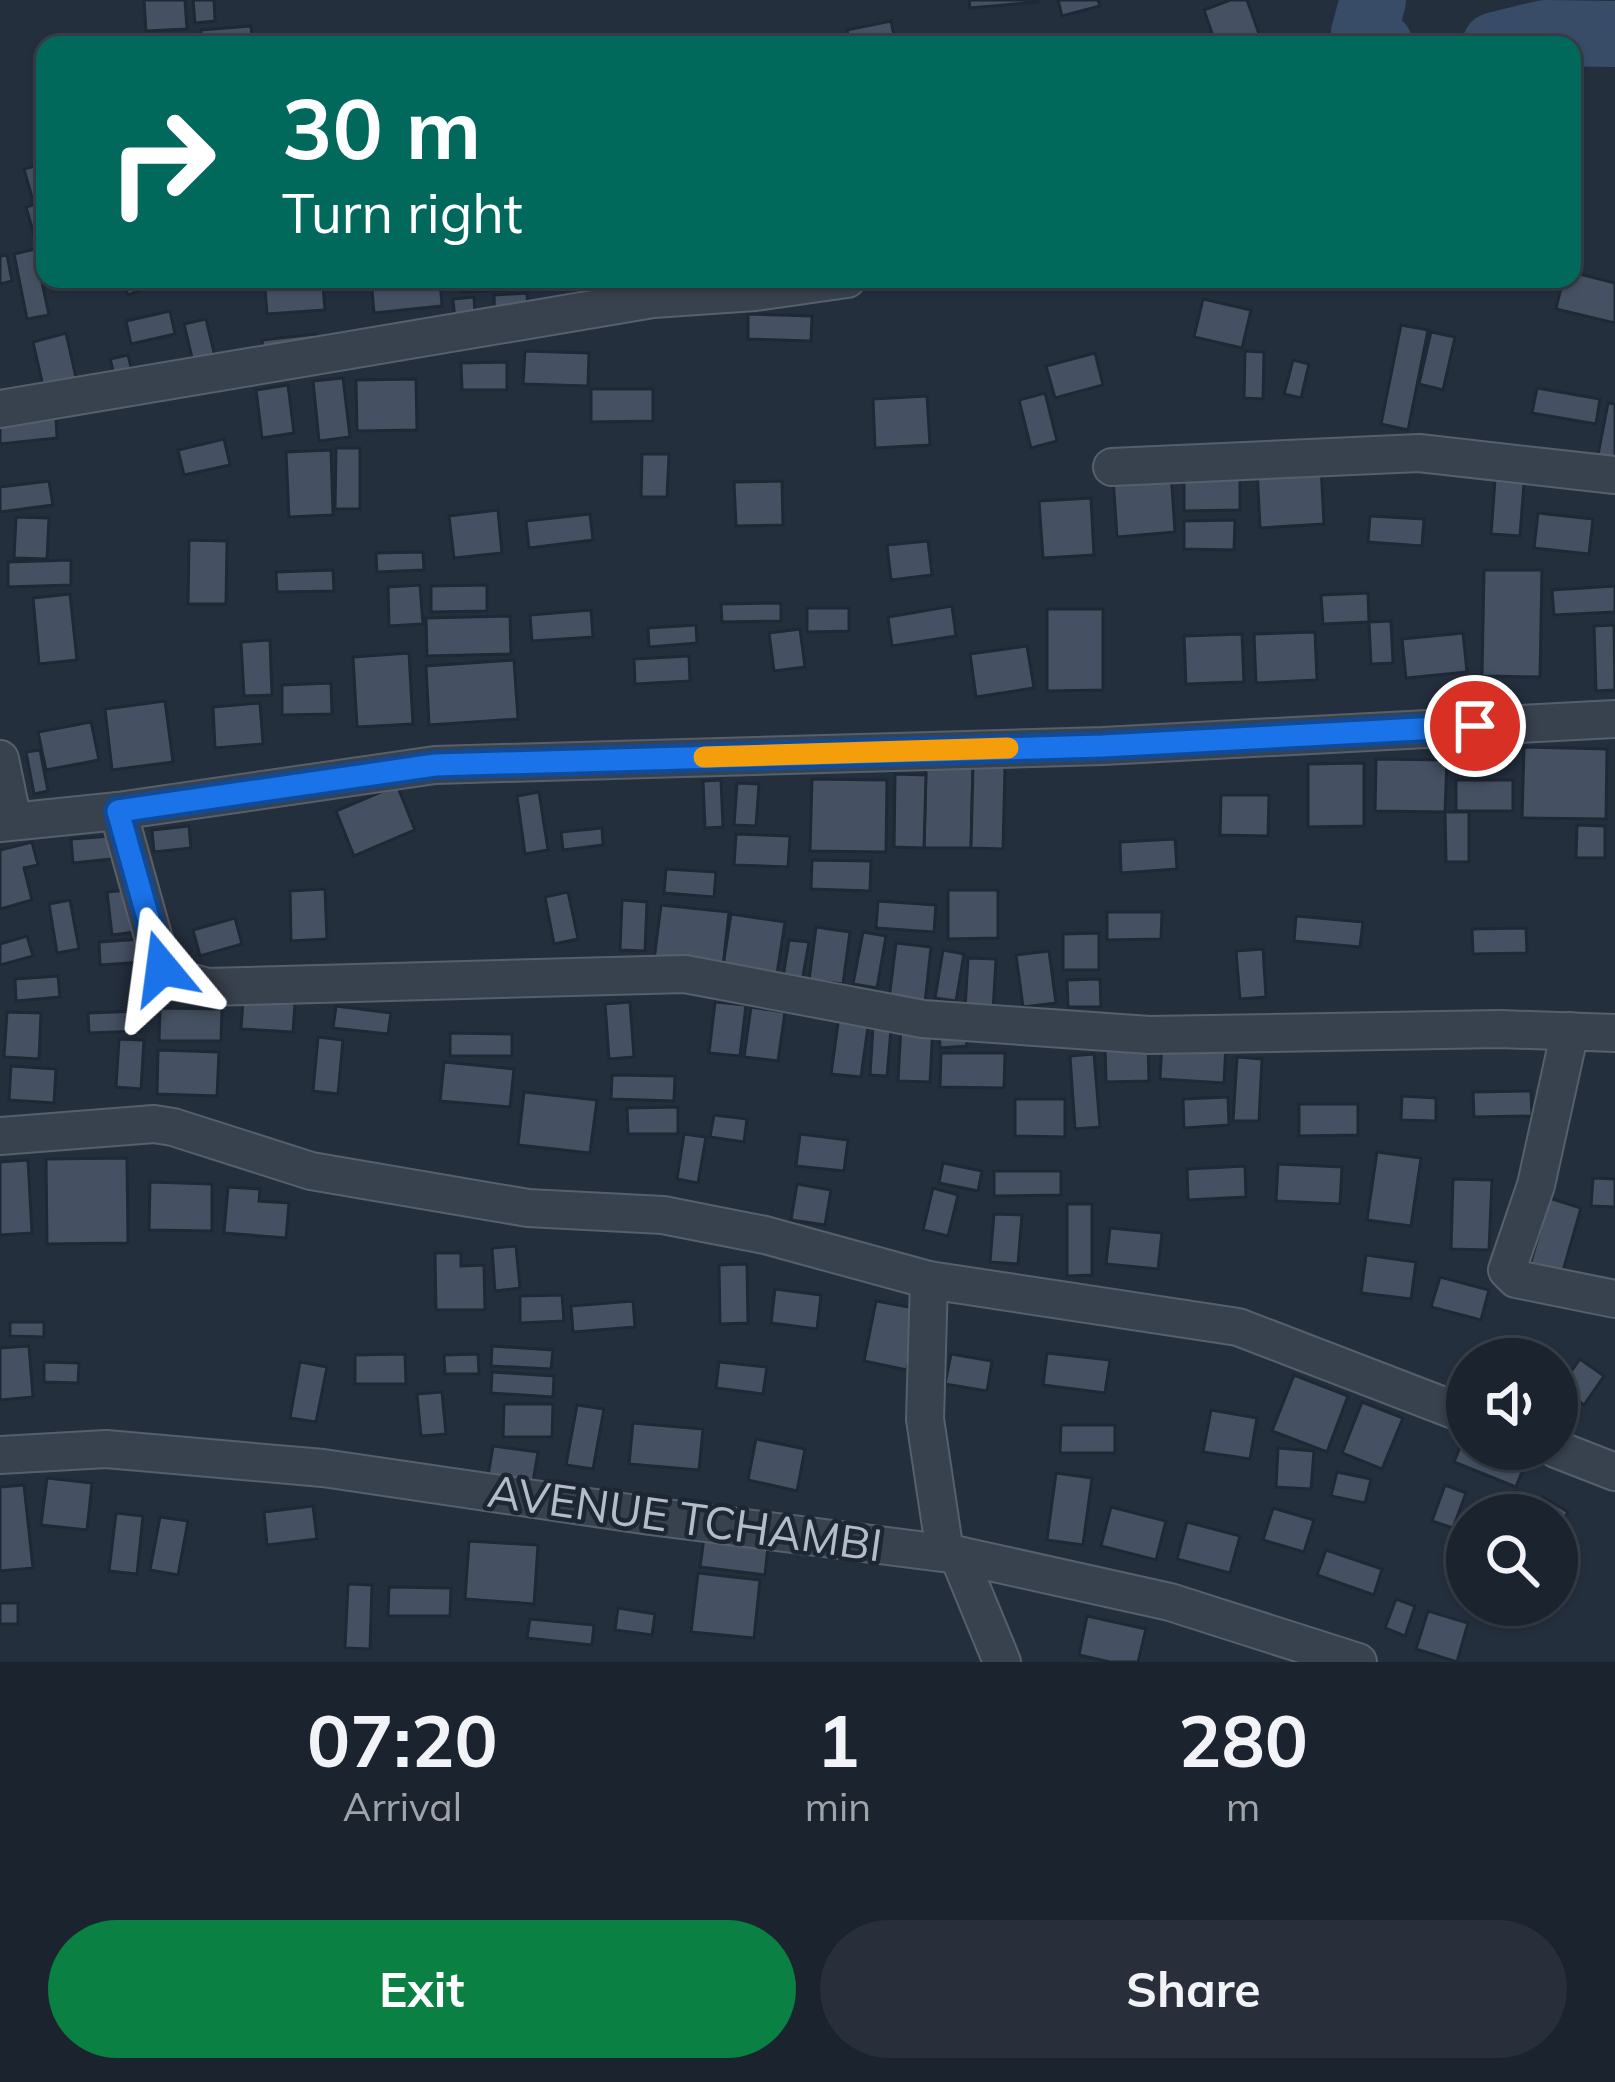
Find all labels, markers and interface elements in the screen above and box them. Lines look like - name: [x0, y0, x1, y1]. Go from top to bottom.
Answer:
- text: 30 m: [282, 75, 481, 180]
- icon: right: [84, 84, 240, 240]
- text: Turn right: [282, 179, 523, 247]
- pin: [1424, 675, 1526, 777]
- icon: arrive: [1442, 693, 1508, 759]
- position arrow: [99, 905, 225, 1031]
- map controls: [1446, 1338, 1578, 1626]
- button: sound: [1446, 1338, 1578, 1470]
- street label: AVENUE TCHAMBI: [484, 1462, 886, 1572]
- button: search: [1446, 1494, 1578, 1626]
- text: 07:20: [307, 1695, 498, 1785]
- text: 1: [816, 1695, 860, 1785]
- text: 280: [1178, 1695, 1308, 1785]
- text: Arrival: [343, 1782, 462, 1831]
- text: min: [805, 1782, 871, 1831]
- text: m: [1226, 1782, 1260, 1831]
- button: Exit: [48, 1920, 796, 2058]
- button: Share: [820, 1920, 1567, 2058]

